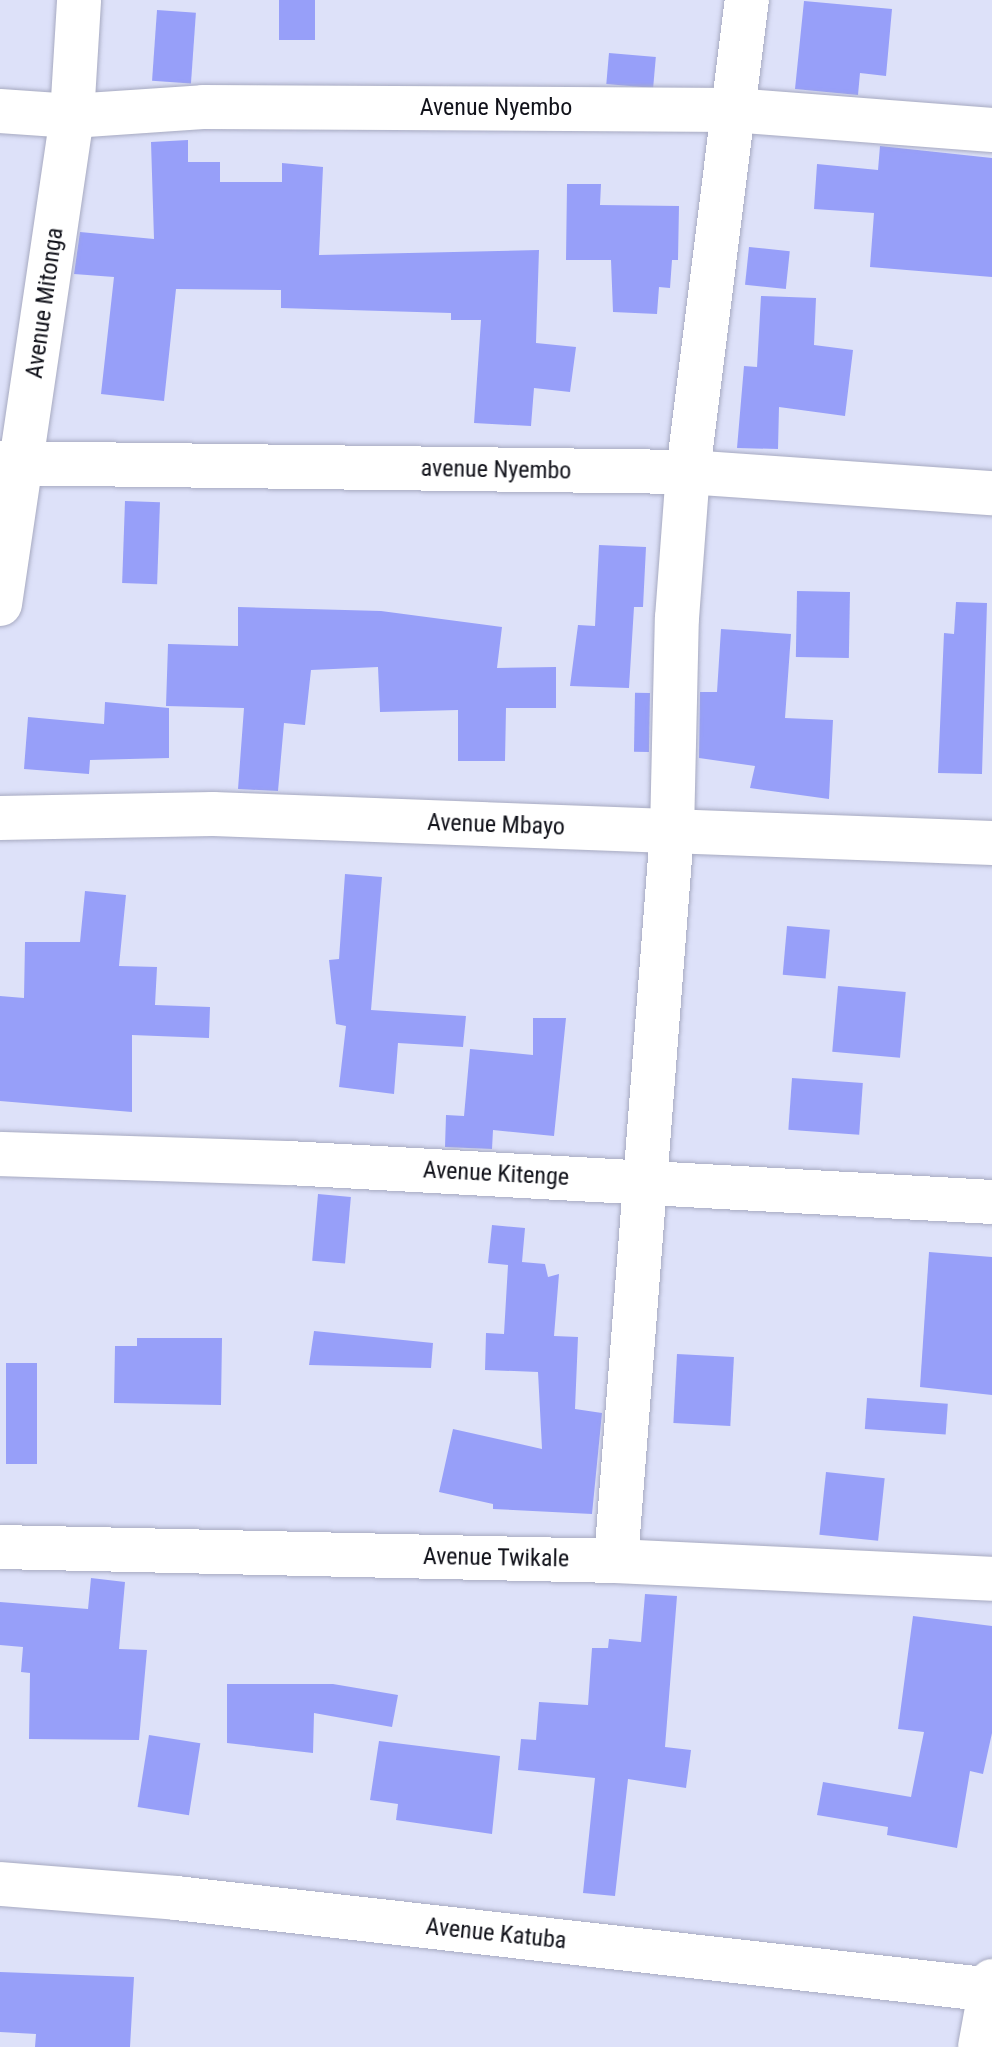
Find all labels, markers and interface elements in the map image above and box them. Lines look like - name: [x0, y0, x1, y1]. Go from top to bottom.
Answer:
- street label: Avenue Nyembo: [420, 94, 572, 122]
- street label: Avenue Mitonga: [20, 226, 70, 380]
- street label: avenue Nyembo: [420, 454, 572, 486]
- street label: Avenue Mbayo: [427, 808, 565, 842]
- street label: Avenue Kitenge: [422, 1156, 570, 1192]
- street label: Avenue Twikale: [422, 1542, 570, 1574]
- street label: Avenue Katuba: [424, 1912, 568, 1956]

